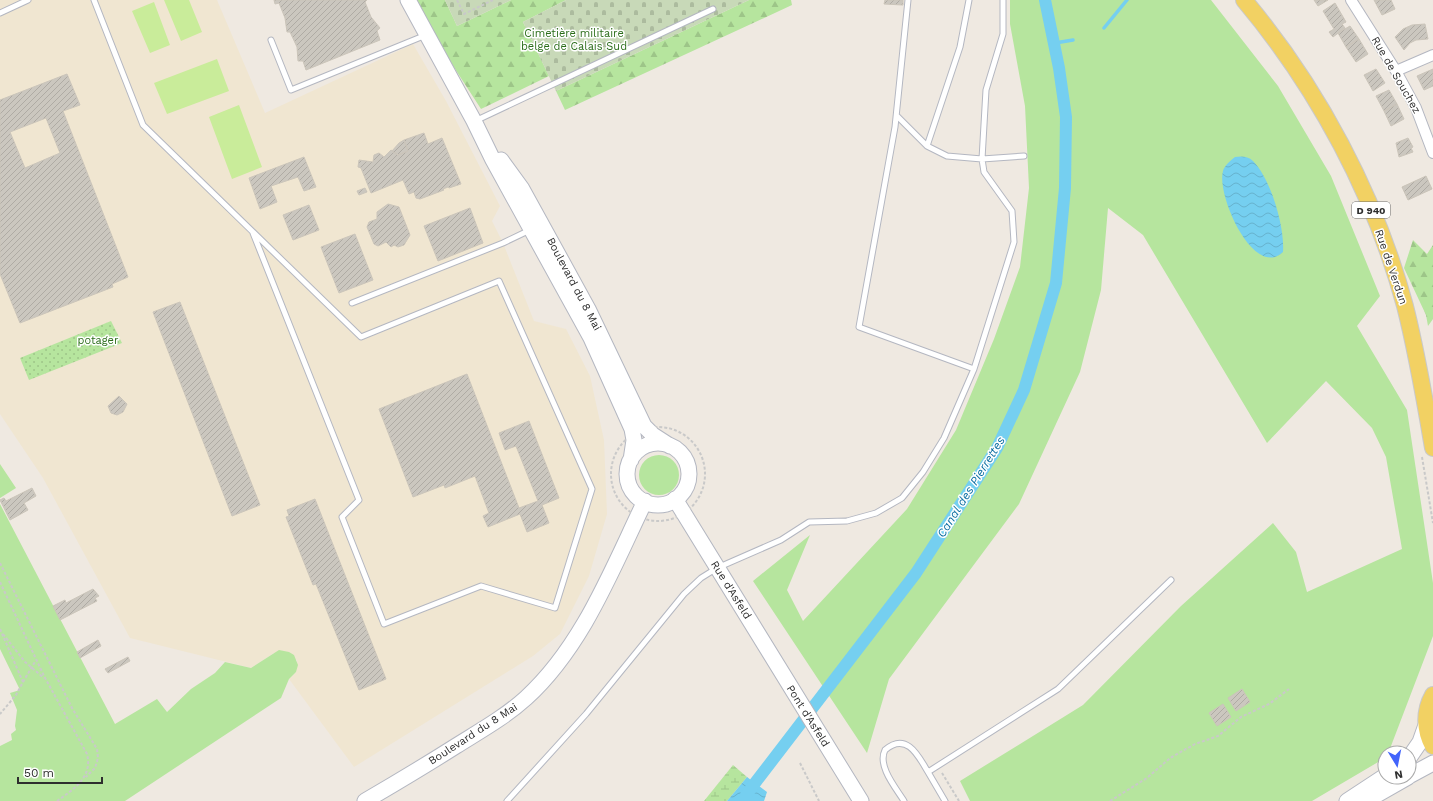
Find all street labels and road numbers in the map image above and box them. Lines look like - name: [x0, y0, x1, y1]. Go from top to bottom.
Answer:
- street label: Rue de Souchez: [1369, 34, 1423, 116]
- road number: D 940: [1352, 202, 1390, 218]
- street label: Rue de Verdun: [1372, 228, 1410, 306]
- street label: Boulevard du 8 Mai: [544, 235, 604, 333]
- street label: Rue d'Asfeld: [708, 558, 754, 622]
- street label: Pont d'Asfeld: [784, 683, 832, 749]
- street label: Boulevard du 8 Mai: [426, 700, 520, 768]

